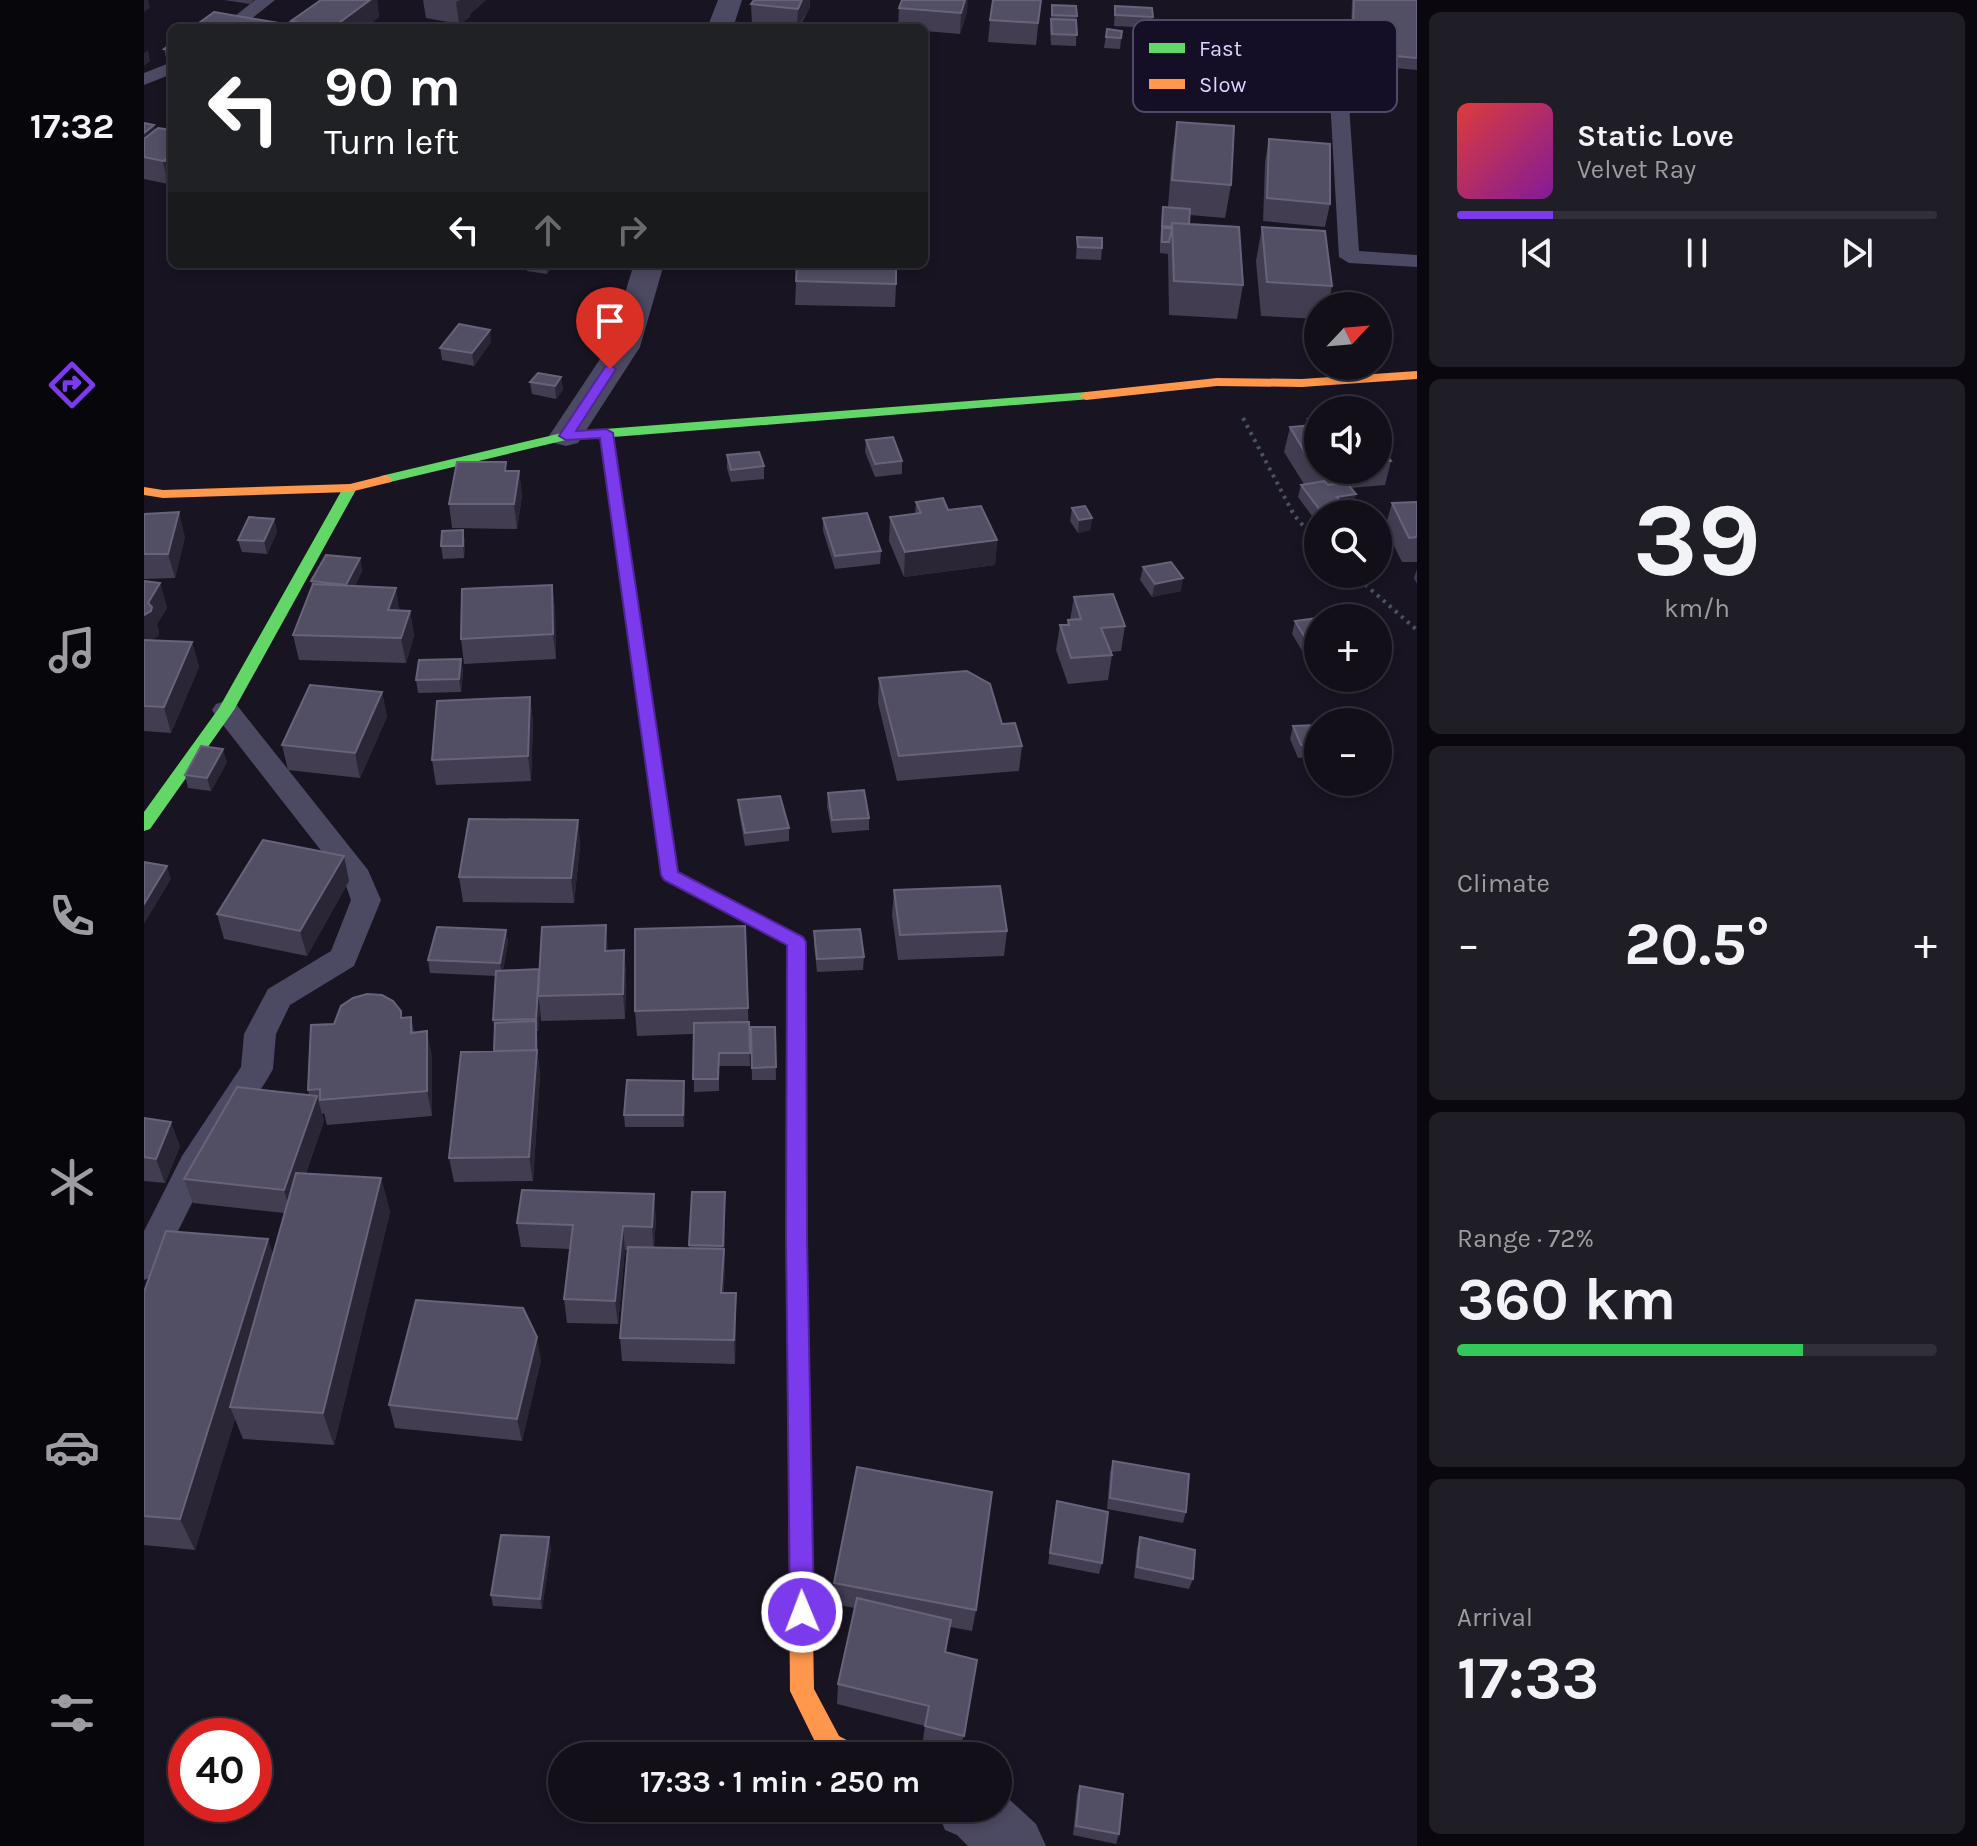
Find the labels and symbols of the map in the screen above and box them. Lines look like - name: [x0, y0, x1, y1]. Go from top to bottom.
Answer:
- legend: [1133, 20, 1397, 112]
- text: Fast: [1199, 36, 1242, 62]
- text: Slow: [1199, 72, 1246, 98]
- pin: [576, 287, 644, 369]
- north arrow: [1304, 292, 1392, 380]
- position arrow: [760, 1570, 844, 1654]
- speed limit sign: 40: [168, 1718, 272, 1822]

